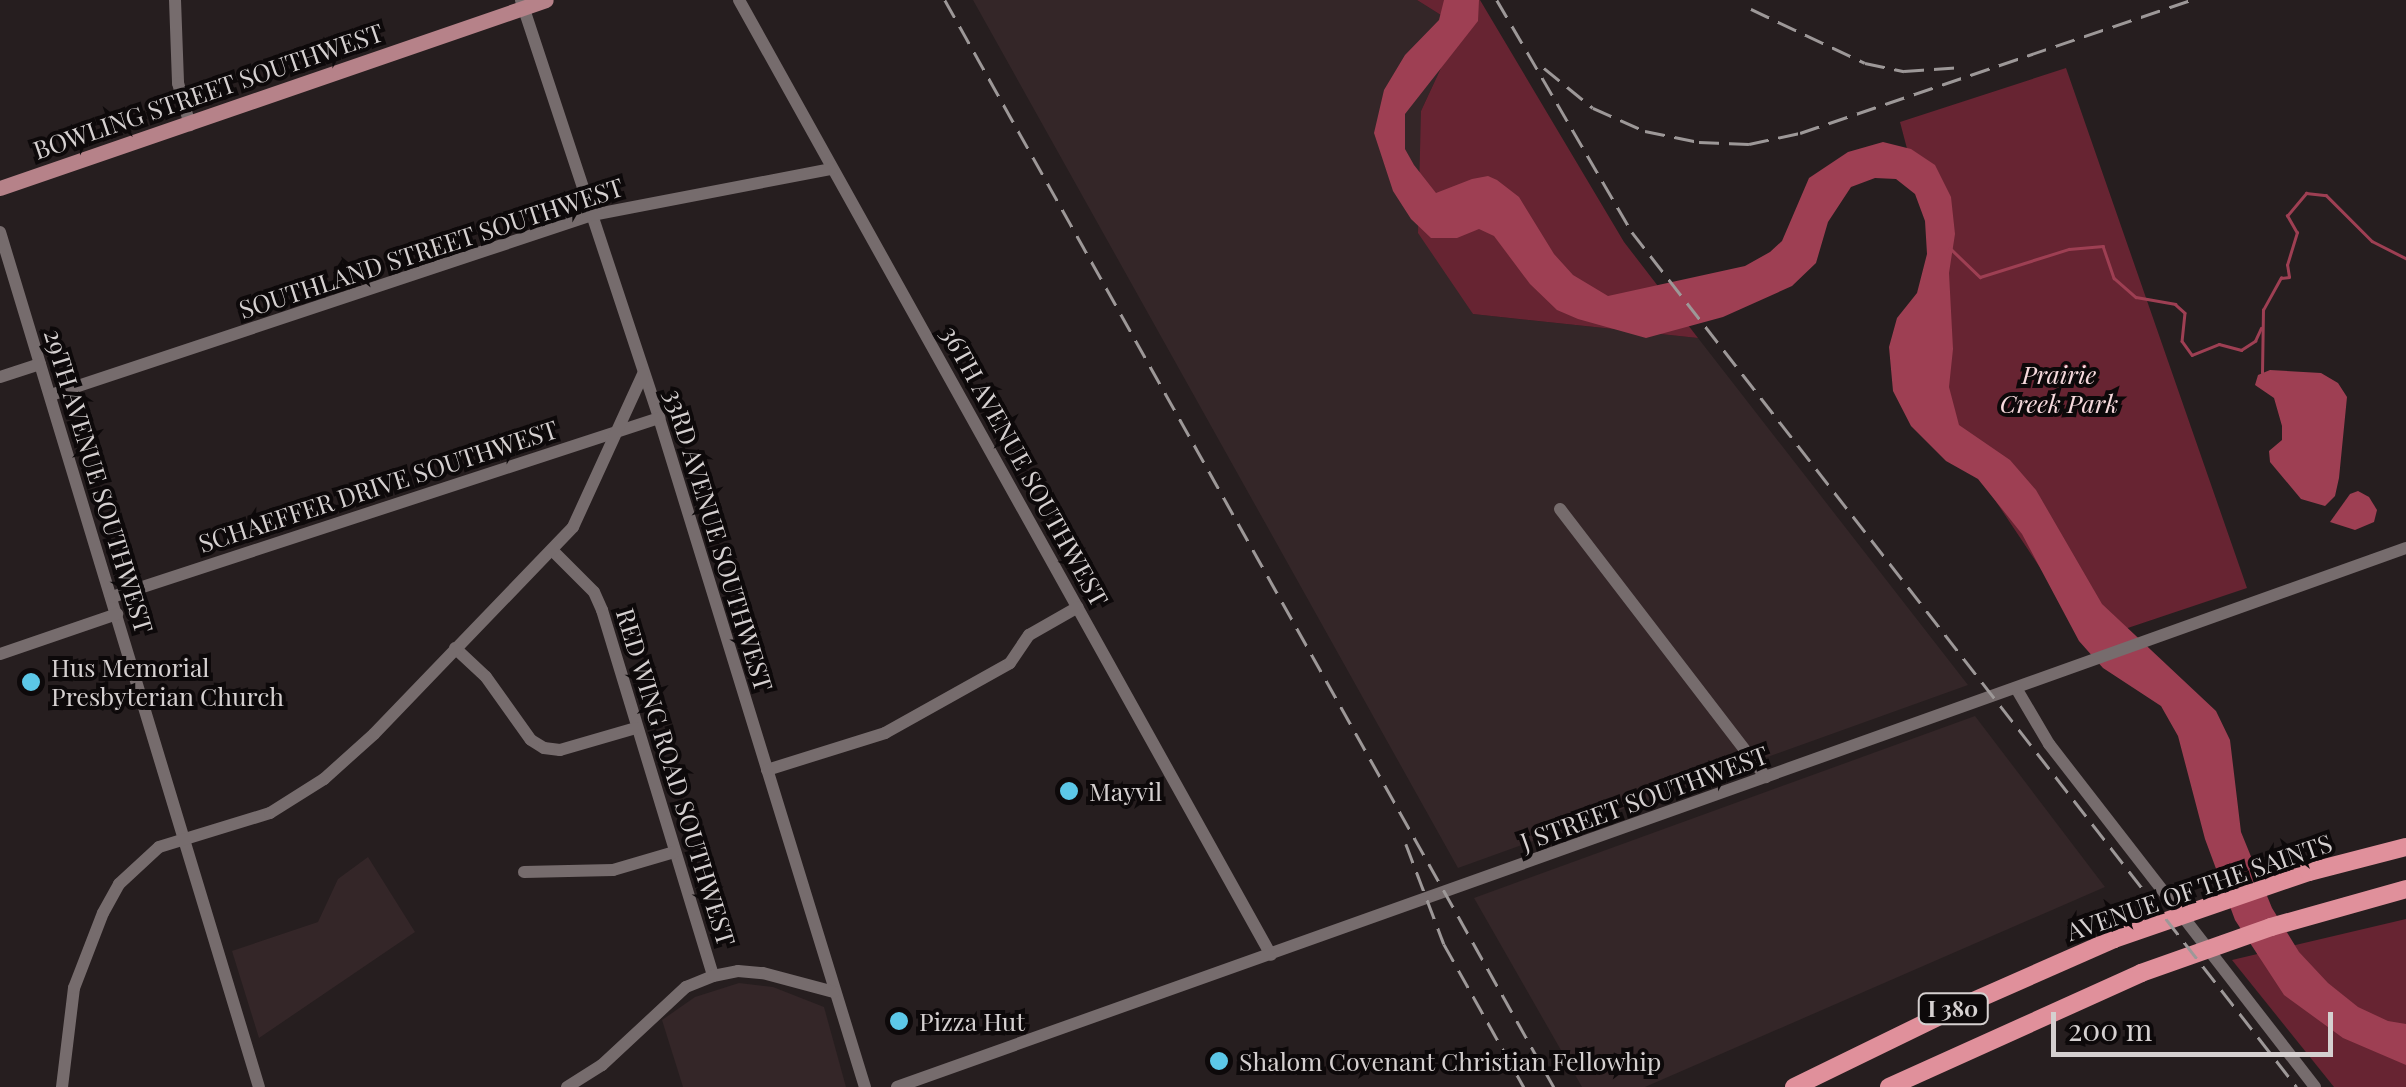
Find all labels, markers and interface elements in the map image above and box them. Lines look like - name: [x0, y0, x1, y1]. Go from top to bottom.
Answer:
- street label: BOWLING STREET SOUTHWEST: [29, 17, 387, 165]
- street label: SOUTHLAND STREET SOUTHWEST: [235, 171, 627, 325]
- street label: 36TH AVENUE SOUTHWEST: [935, 320, 1115, 612]
- street label: 29TH AVENUE SOUTHWEST: [38, 325, 160, 637]
- park label: Prairie Creek Park: [2000, 360, 2118, 419]
- street label: 33RD AVENUE SOUTHWEST: [659, 385, 779, 695]
- street label: SCHAEFFER DRIVE SOUTHWEST: [194, 414, 562, 558]
- street label: RED WING ROAD SOUTHWEST: [610, 604, 742, 950]
- place label: Hus Memorial Presbyterian Church: [51, 653, 284, 712]
- marker: Hus Memorial Presbyterian Church: [20, 671, 42, 693]
- street label: J STREET SOUTHWEST: [1516, 739, 1772, 857]
- place label: Mayvil: [1089, 776, 1162, 806]
- marker: Mayvil: [1058, 780, 1080, 802]
- street label: AVENUE OF THE SAINTS: [2062, 827, 2336, 947]
- road number: I 380: [1916, 992, 1990, 1026]
- scale bar: [2056, 992, 2338, 1054]
- place label: Pizza Hut: [919, 1006, 1025, 1036]
- text: 200 m: [2068, 1009, 2152, 1049]
- marker: Pizza Hut: [888, 1010, 910, 1032]
- place label: Shalom Covenant Christian Fellowhip: [1239, 1046, 1662, 1076]
- marker: Shalom Covenant Christian Fellowhip: [1208, 1050, 1230, 1072]

